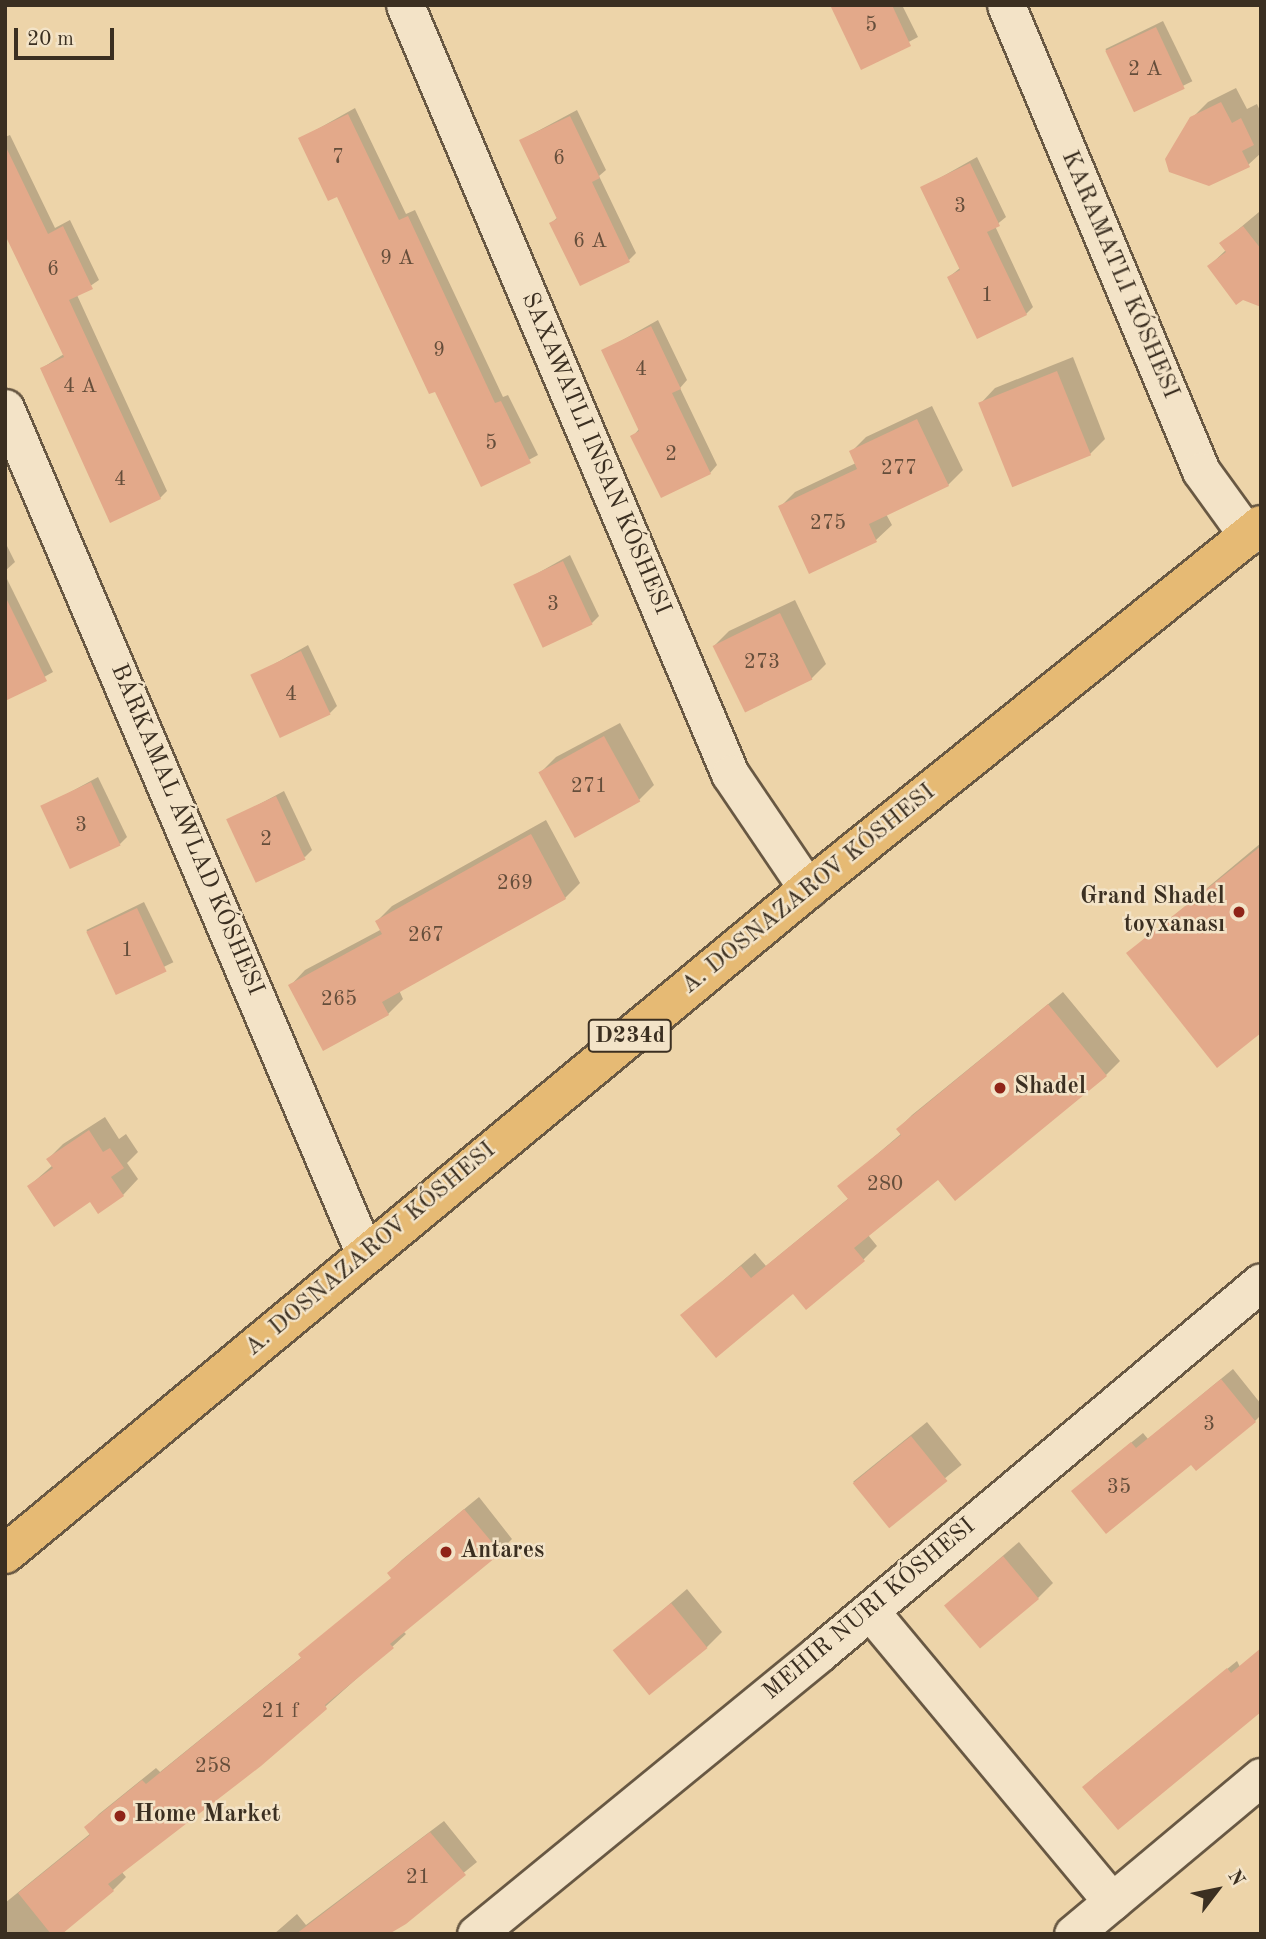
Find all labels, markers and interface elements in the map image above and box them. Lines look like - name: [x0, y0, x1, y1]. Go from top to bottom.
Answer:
- house number: 5: [865, 13, 877, 39]
- scale bar: [18, 14, 117, 58]
- text: 20 m: [27, 29, 74, 50]
- house number: 2 А: [1128, 57, 1162, 83]
- house number: 7: [332, 145, 344, 171]
- house number: 6: [553, 146, 565, 172]
- street label: KARAMATLI KÓSHESI: [1054, 147, 1184, 403]
- house number: 3: [954, 194, 966, 220]
- house number: 6 А: [573, 229, 607, 255]
- house number: 9 А: [380, 246, 414, 272]
- house number: 6: [47, 257, 59, 283]
- house number: 1: [981, 283, 993, 309]
- street label: SAXAWATLI INSAN KÓSHESI: [514, 289, 676, 619]
- house number: 9: [433, 338, 445, 364]
- house number: 4: [635, 357, 647, 383]
- house number: 4 А: [63, 374, 97, 400]
- house number: 5: [485, 431, 497, 457]
- house number: 2: [665, 442, 677, 468]
- house number: 277: [881, 456, 917, 482]
- house number: 4: [114, 467, 126, 493]
- house number: 275: [810, 511, 846, 537]
- house number: 3: [547, 592, 559, 618]
- house number: 273: [744, 650, 780, 676]
- street label: BÁRKAMAL ÁWLAD KÓSHESI: [103, 660, 269, 1000]
- house number: 4: [285, 682, 297, 708]
- house number: 271: [571, 774, 607, 800]
- street label: A. DOSNAZAROV KÓSHESI: [676, 779, 942, 1001]
- house number: 3: [75, 813, 87, 839]
- house number: 2: [260, 827, 272, 853]
- house number: 269: [497, 871, 533, 897]
- place label: Grand Shadel toyxanası: [1080, 884, 1225, 940]
- marker: Grand Shadel toyxanası: [1231, 904, 1247, 920]
- house number: 267: [408, 923, 444, 949]
- house number: 1: [121, 938, 133, 964]
- house number: 265: [321, 987, 357, 1013]
- road number: D234d: [586, 1016, 674, 1056]
- place label: Shadel: [1014, 1074, 1086, 1102]
- marker: Shadel: [992, 1080, 1008, 1096]
- street label: A. DOSNAZAROV KÓSHESI: [240, 1137, 502, 1363]
- house number: 280: [867, 1172, 903, 1198]
- house number: 3: [1203, 1412, 1215, 1438]
- house number: 35: [1107, 1475, 1131, 1501]
- street label: MEHIR NURI KÓSHESI: [758, 1513, 982, 1707]
- place label: Antares: [460, 1538, 544, 1566]
- marker: Antares: [438, 1544, 454, 1560]
- house number: 21 f: [261, 1699, 299, 1725]
- house number: 258: [195, 1754, 231, 1780]
- place label: Home Market: [134, 1802, 281, 1830]
- marker: Home Market: [112, 1808, 128, 1824]
- north arrow: [1182, 1855, 1252, 1925]
- house number: 21: [406, 1865, 430, 1891]
- text: N: [1223, 1867, 1247, 1890]

